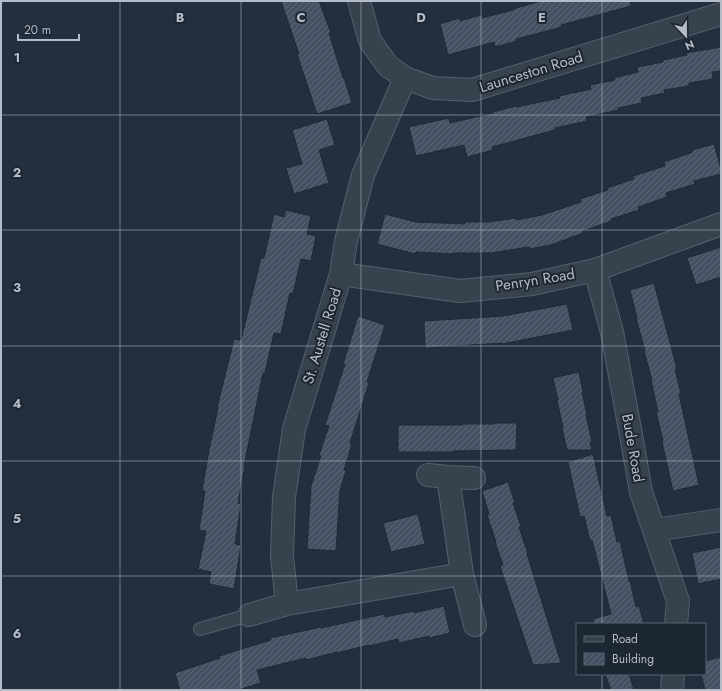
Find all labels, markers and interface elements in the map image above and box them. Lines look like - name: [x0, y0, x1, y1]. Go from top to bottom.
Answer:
- text: B: [176, 8, 185, 27]
- text: C: [296, 8, 306, 27]
- text: D: [416, 8, 426, 27]
- text: E: [538, 8, 546, 27]
- scale bar: [18, 16, 79, 42]
- north arrow: [666, 16, 706, 56]
- text: 20 m: [24, 21, 51, 39]
- text: N: [683, 36, 697, 54]
- street label: Launceston Road: [477, 46, 585, 98]
- text: 1: [14, 48, 20, 67]
- text: 2: [13, 163, 21, 182]
- street label: Penryn Road: [494, 263, 576, 297]
- text: 3: [13, 278, 21, 297]
- street label: St. Austell Road: [297, 285, 347, 387]
- text: 4: [12, 394, 22, 413]
- street label: Bude Road: [616, 412, 650, 484]
- text: 5: [13, 509, 21, 528]
- legend: [576, 623, 706, 675]
- text: 6: [13, 624, 22, 643]
- text: Road: [612, 630, 638, 648]
- text: Building: [612, 650, 654, 668]

